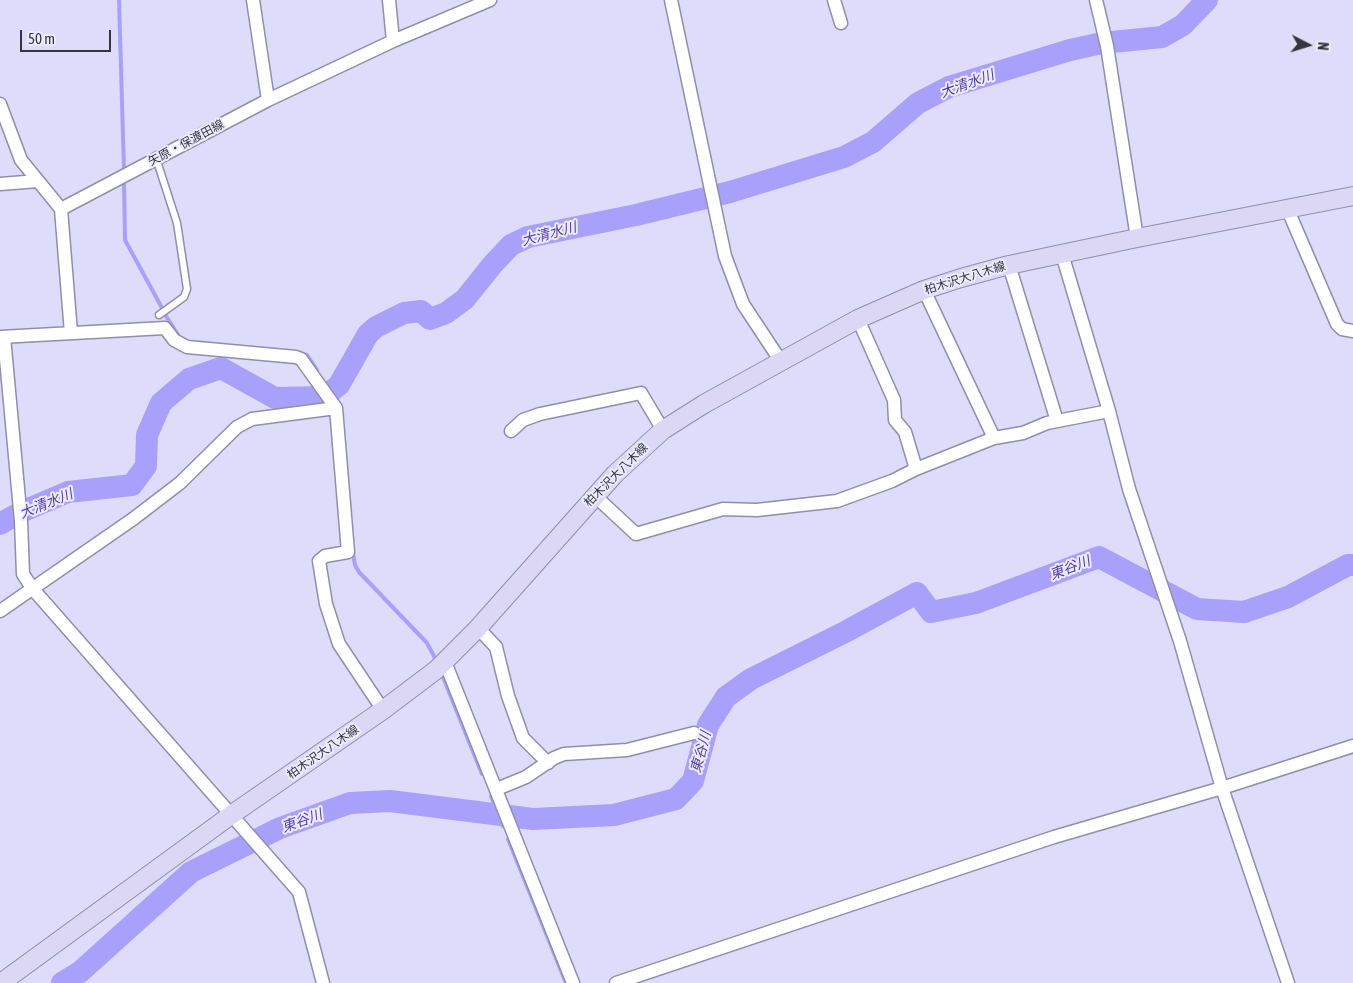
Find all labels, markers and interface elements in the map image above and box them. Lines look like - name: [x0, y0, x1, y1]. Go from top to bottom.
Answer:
- scale bar: [22, 20, 114, 52]
- north arrow: [1283, 20, 1333, 70]
- text: 50 m: [28, 30, 55, 47]
- text: N: [1315, 41, 1331, 51]
- water label: 大清水川: [938, 67, 996, 101]
- street label: 矢原・保渡田線: [146, 117, 226, 169]
- water label: 大清水川: [520, 219, 578, 249]
- street label: 柏木沢大八木線: [923, 259, 1007, 297]
- street label: 柏木沢大八木線: [581, 440, 651, 510]
- water label: 大清水川: [17, 486, 75, 522]
- water label: 東谷川: [1047, 553, 1093, 583]
- street label: 柏木沢大八木線: [284, 722, 362, 782]
- water label: 東谷川: [687, 730, 715, 774]
- water label: 東谷川: [279, 806, 325, 836]

